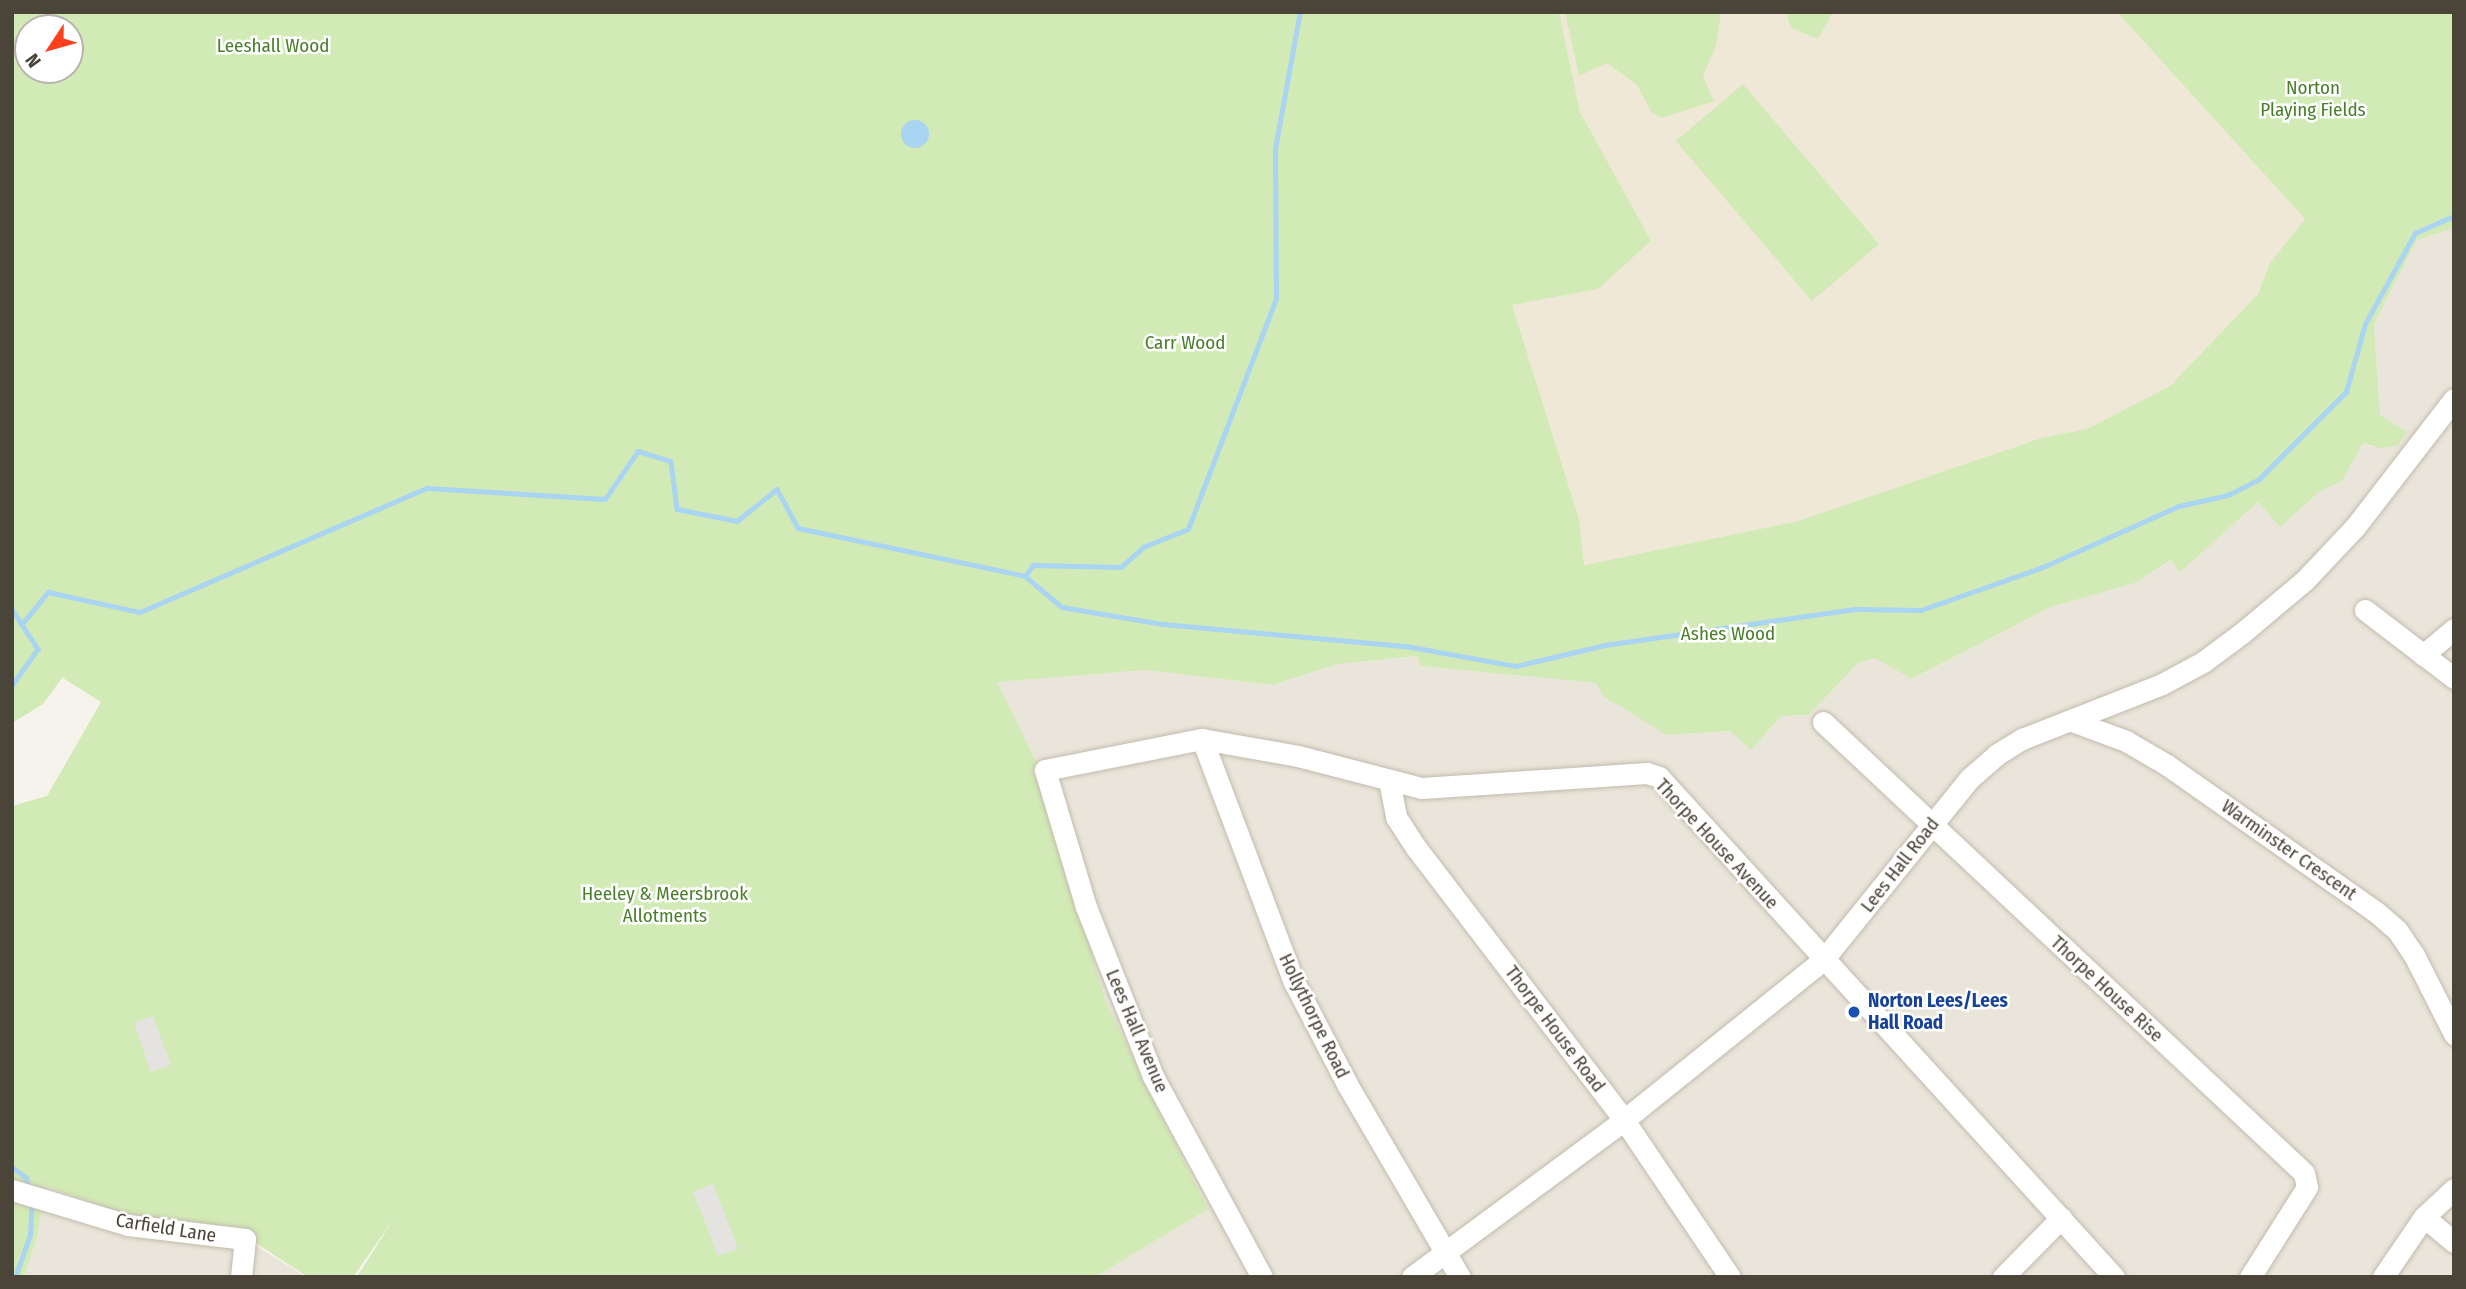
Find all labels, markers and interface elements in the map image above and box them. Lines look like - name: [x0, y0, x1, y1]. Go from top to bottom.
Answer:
- north arrow: [14, 14, 84, 84]
- park label: Leeshall Wood: [217, 35, 329, 57]
- text: N: [21, 49, 46, 72]
- park label: Norton Playing Fields: [2260, 77, 2366, 121]
- park label: Carr Wood: [1145, 332, 1225, 354]
- park label: Ashes Wood: [1681, 623, 1775, 645]
- street label: Thorpe House Avenue: [1651, 774, 1783, 914]
- street label: Warminster Crescent: [2217, 795, 2361, 905]
- street label: Lees Hall Road: [1856, 813, 1944, 917]
- park label: Heeley & Meersbrook Allotments: [582, 883, 748, 927]
- street label: Thorpe House Rise: [2046, 931, 2168, 1047]
- street label: Hollythorpe Road: [1274, 950, 1354, 1082]
- street label: Thorpe House Road: [1500, 961, 1610, 1097]
- street label: Lees Hall Avenue: [1101, 966, 1173, 1096]
- place label: Norton Lees/Lees Hall Road: [1868, 990, 2008, 1034]
- marker: Norton Lees/Lees Hall Road: [1846, 1004, 1862, 1020]
- street label: Carfield Lane: [114, 1209, 218, 1247]

